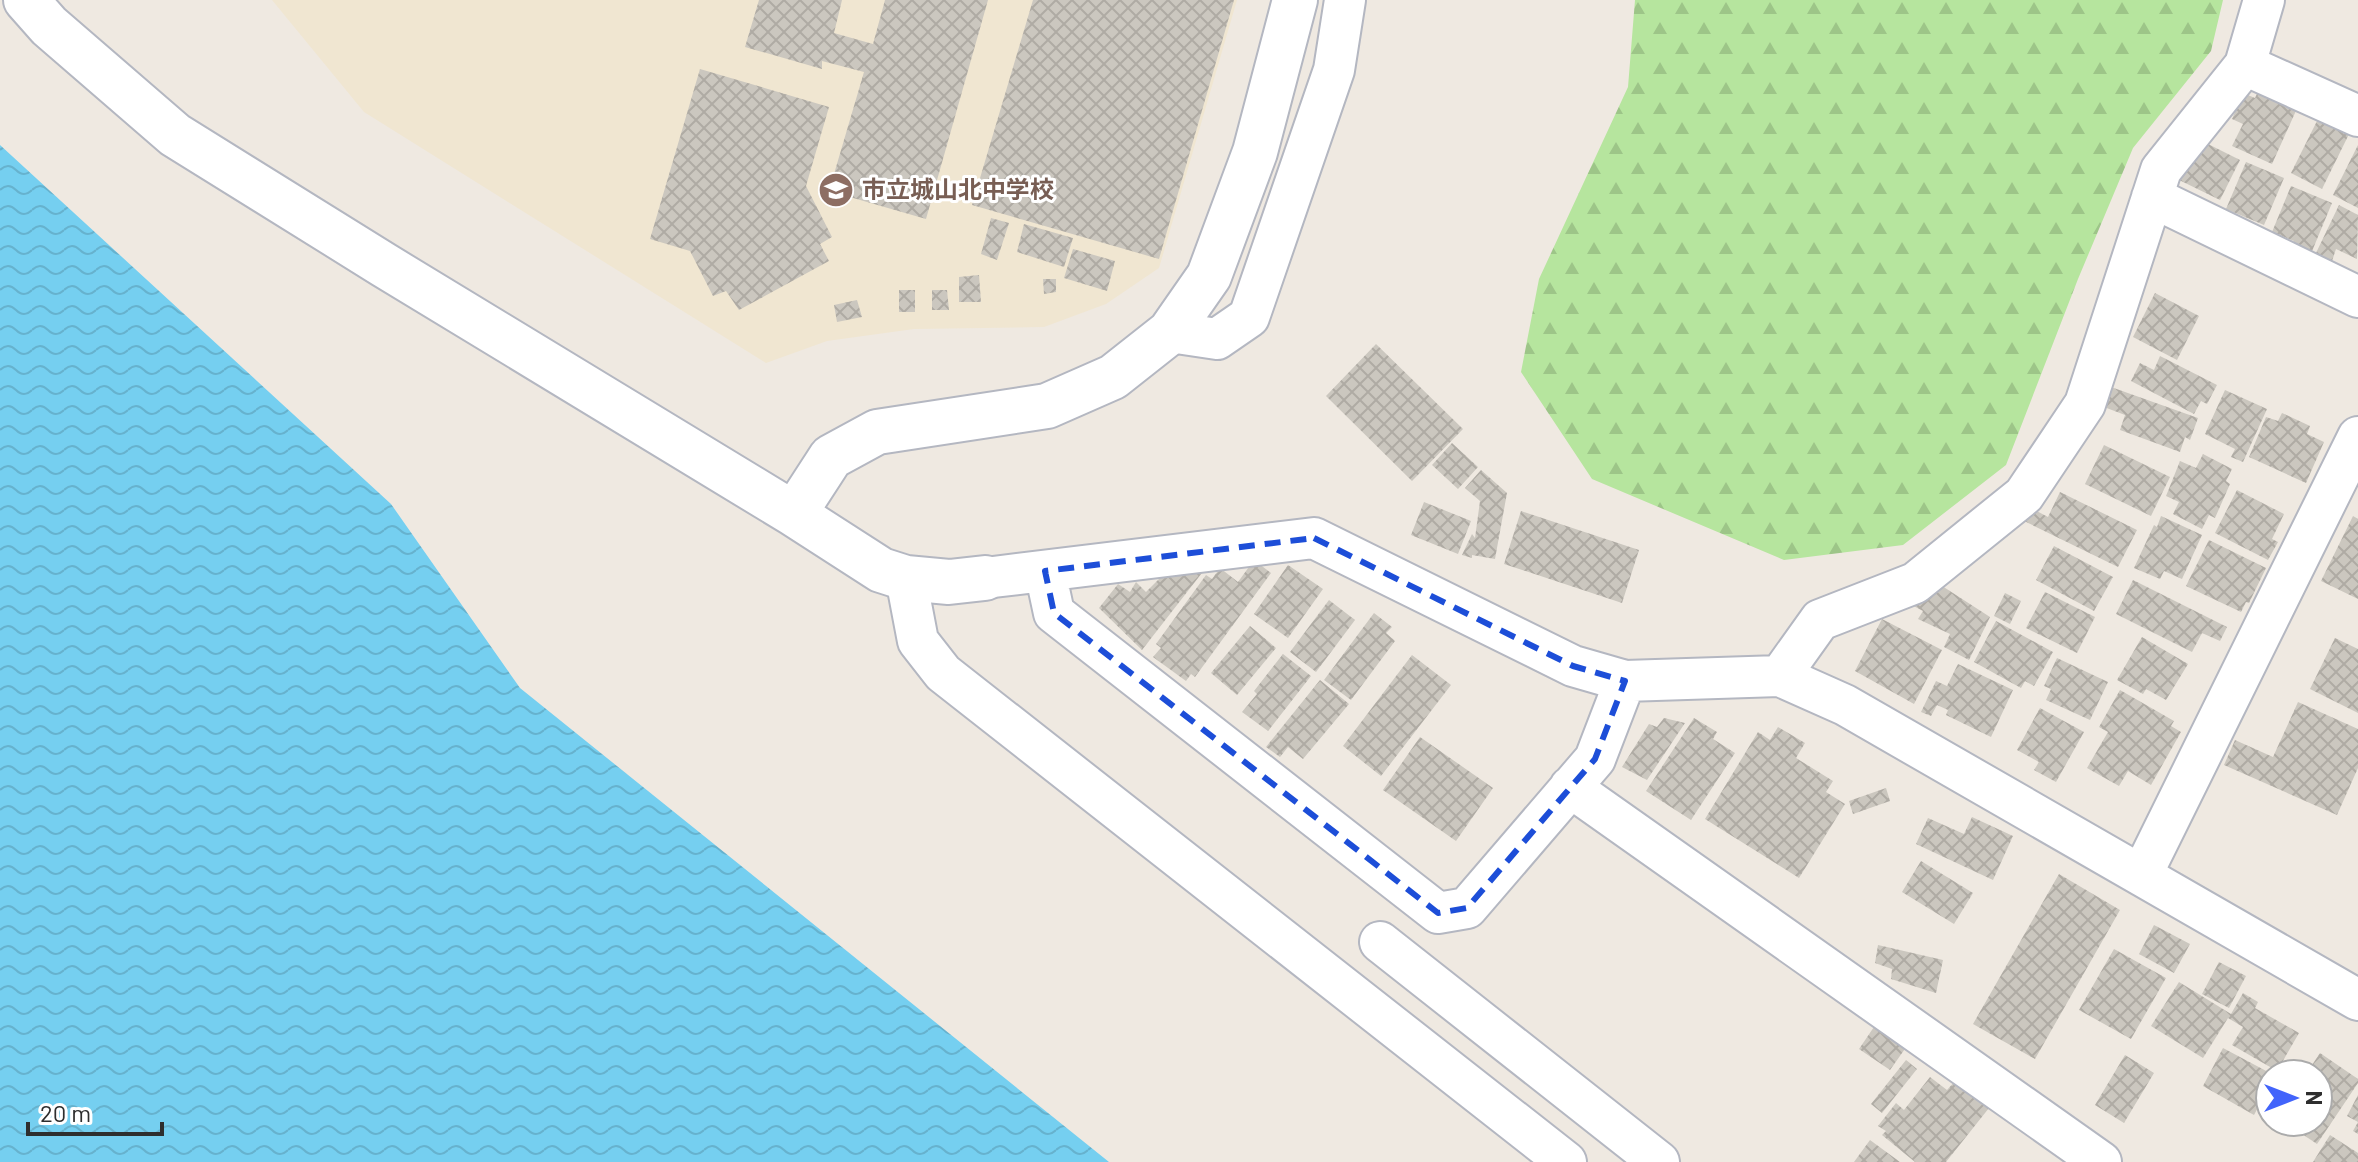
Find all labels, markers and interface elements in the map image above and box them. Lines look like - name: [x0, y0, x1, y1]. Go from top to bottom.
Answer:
- school or university icon: 市立城山北中学校: [817, 171, 855, 209]
- place label: 市立城山北中学校: [862, 174, 1054, 203]
- north arrow: [2254, 1058, 2334, 1138]
- scale bar: [28, 1086, 162, 1136]
- text: N: [2302, 1091, 2328, 1105]
- text: 20 m: [40, 1098, 91, 1127]

